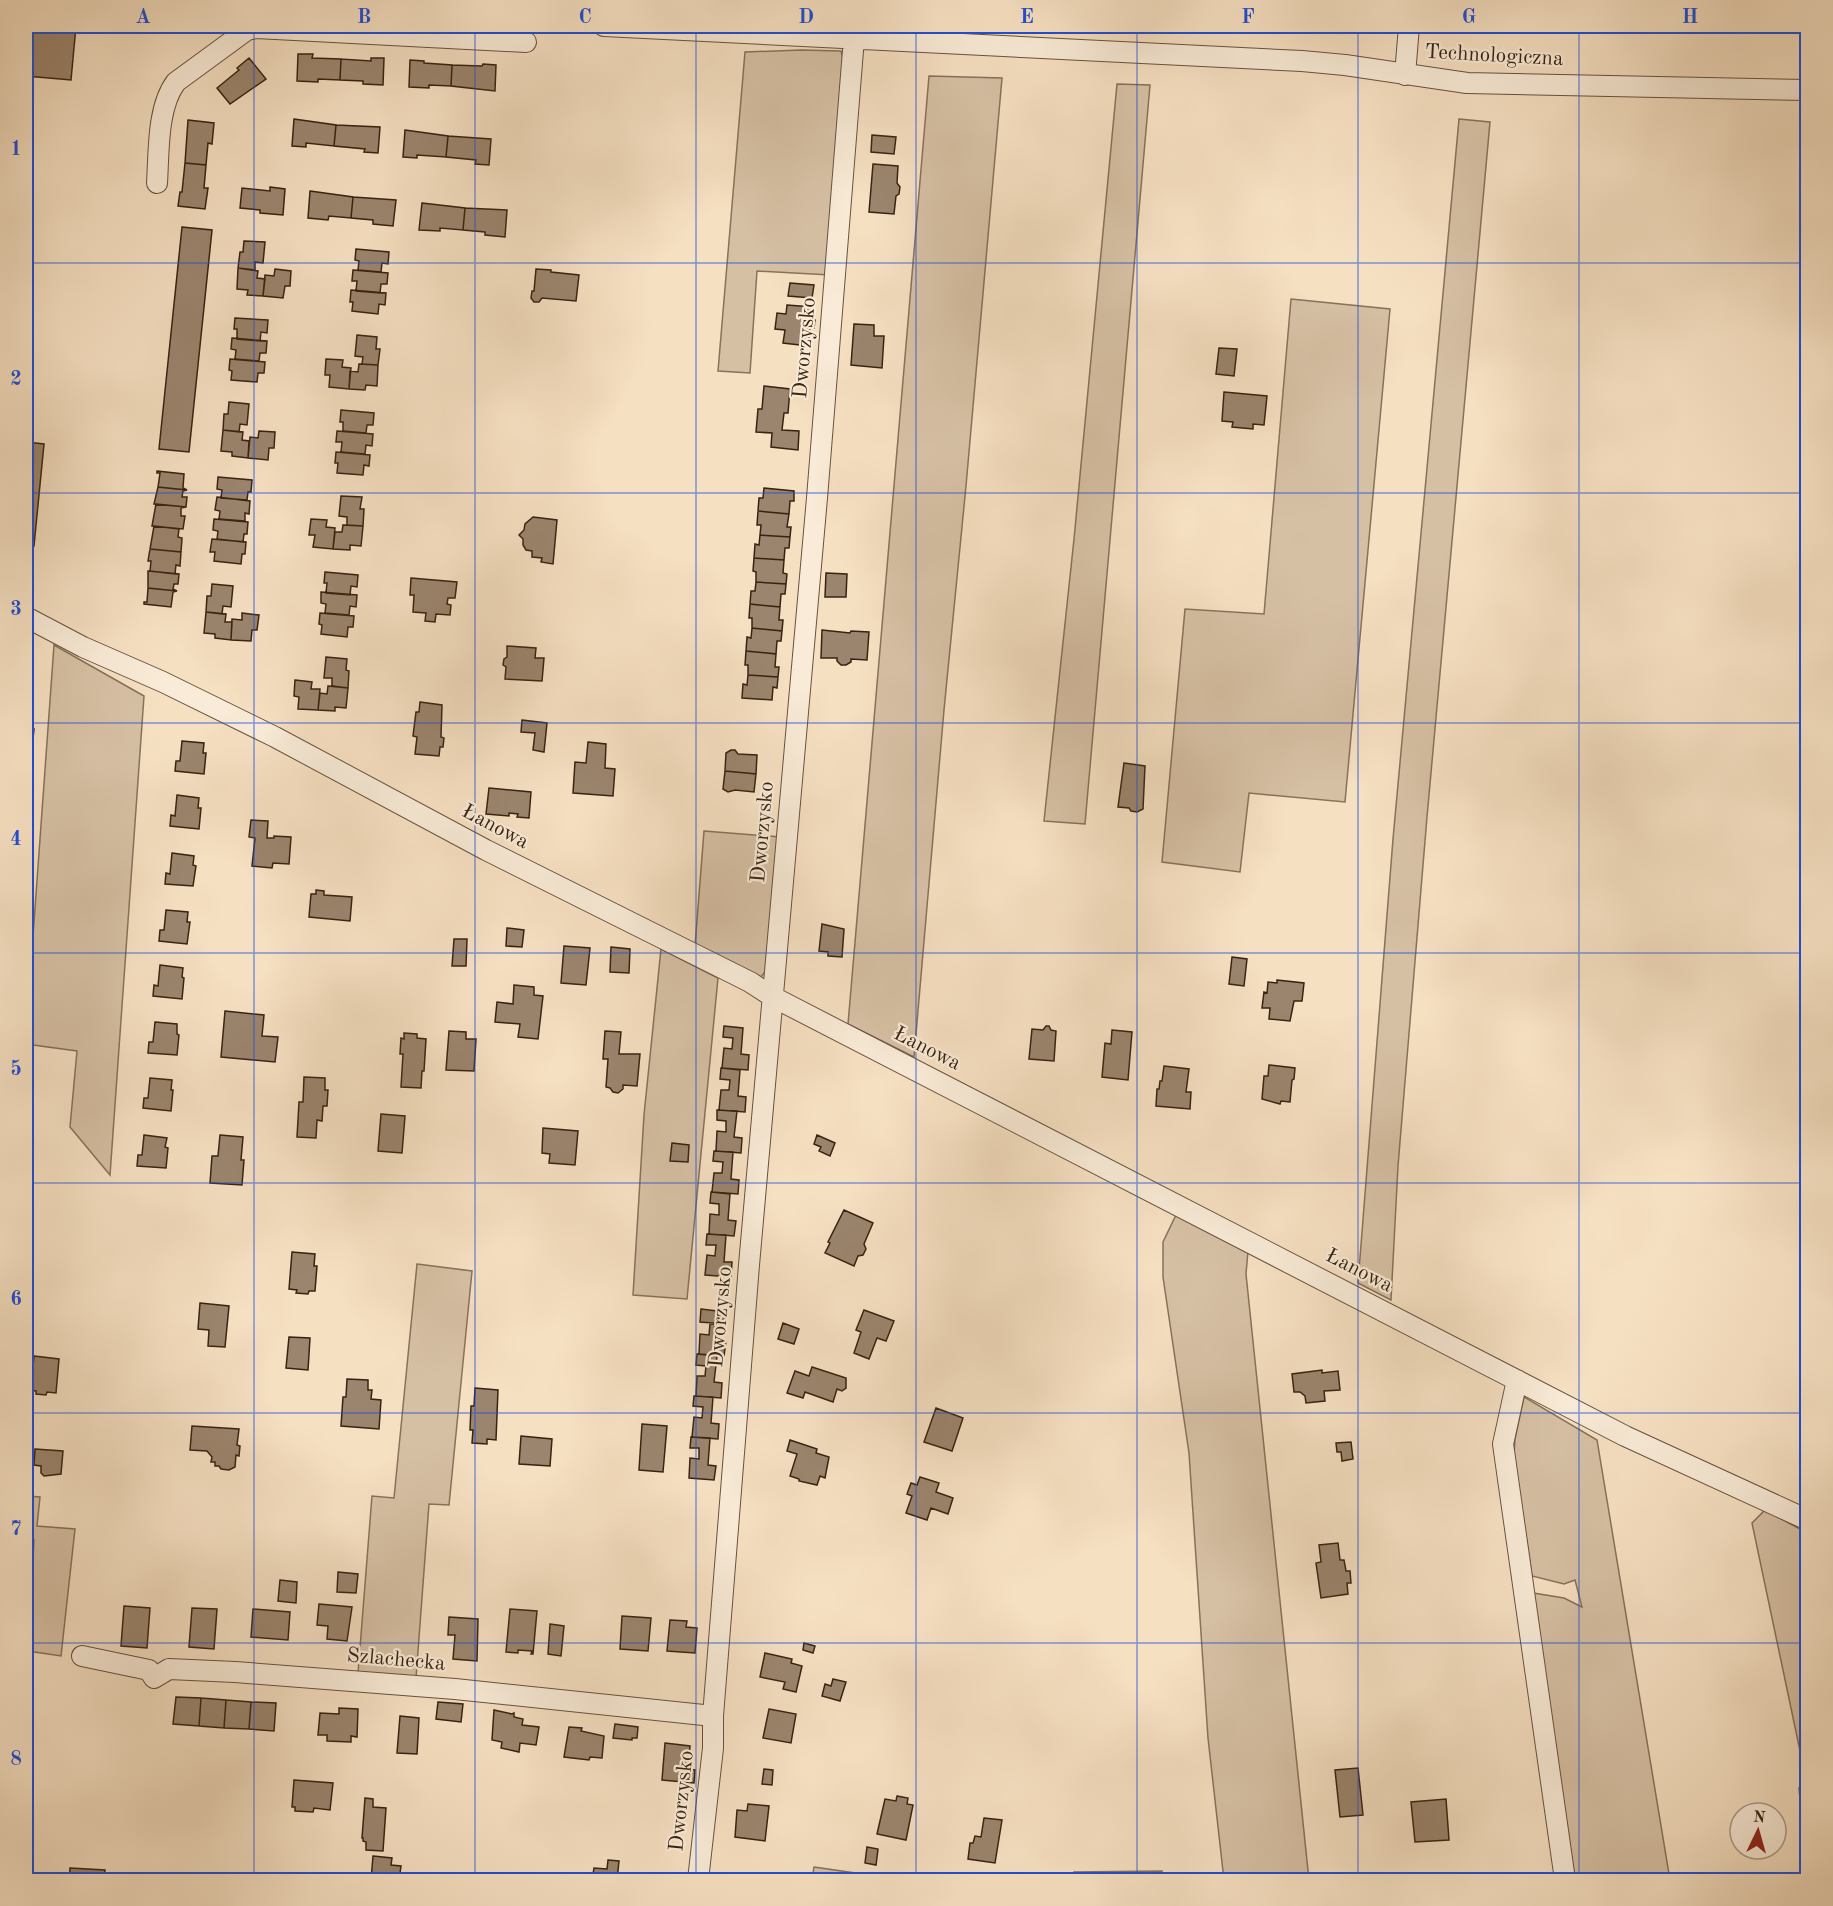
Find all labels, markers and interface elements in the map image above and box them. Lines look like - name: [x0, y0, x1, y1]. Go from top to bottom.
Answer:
- text: A: [135, 8, 151, 28]
- text: B: [357, 8, 371, 28]
- text: C: [578, 8, 592, 28]
- text: D: [798, 8, 814, 28]
- text: E: [1020, 8, 1034, 28]
- text: F: [1241, 8, 1255, 28]
- text: G: [1462, 8, 1476, 28]
- text: H: [1682, 8, 1698, 28]
- street label: Technologiczna: [1424, 42, 1564, 70]
- text: 1: [10, 140, 22, 160]
- street label: Dworzysko: [790, 297, 820, 399]
- text: 2: [10, 370, 22, 390]
- text: 3: [10, 600, 22, 620]
- street label: Dworzysko: [748, 781, 778, 883]
- street label: Łanowa: [458, 801, 532, 853]
- text: 4: [10, 830, 22, 850]
- street label: Łanowa: [890, 1023, 964, 1075]
- text: 5: [10, 1059, 22, 1080]
- street label: Łanowa: [1322, 1245, 1396, 1297]
- street label: Dworzysko: [706, 1266, 736, 1368]
- text: 6: [10, 1290, 22, 1310]
- text: 7: [10, 1520, 22, 1540]
- street label: Szlachecka: [346, 1645, 446, 1675]
- street label: Dworzysko: [666, 1749, 698, 1853]
- text: 8: [10, 1750, 22, 1770]
- north arrow: [1728, 1801, 1788, 1861]
- text: N: [1752, 1810, 1767, 1827]

